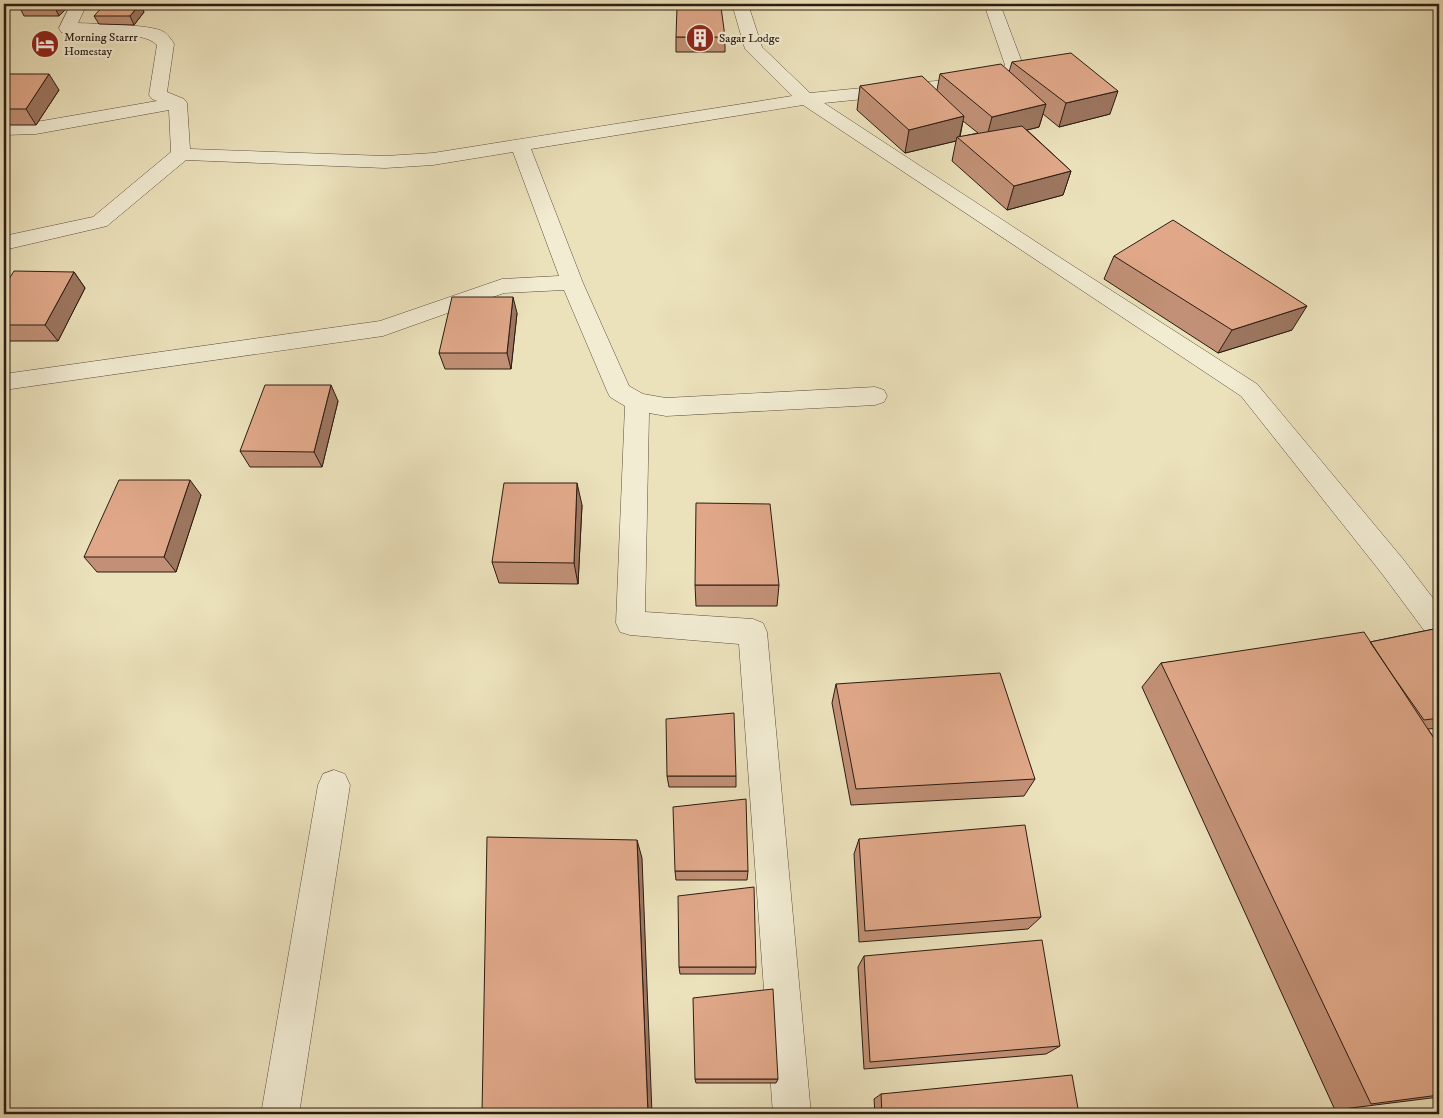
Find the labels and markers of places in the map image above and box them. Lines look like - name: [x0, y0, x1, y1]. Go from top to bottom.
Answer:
- building icon: Sagar Lodge: [685, 23, 715, 53]
- hotel icon: Morning Starrr Homestay: [30, 29, 60, 59]
- place label: Morning Starrr Homestay: [64, 30, 138, 59]
- place label: Sagar Lodge: [719, 31, 780, 46]

